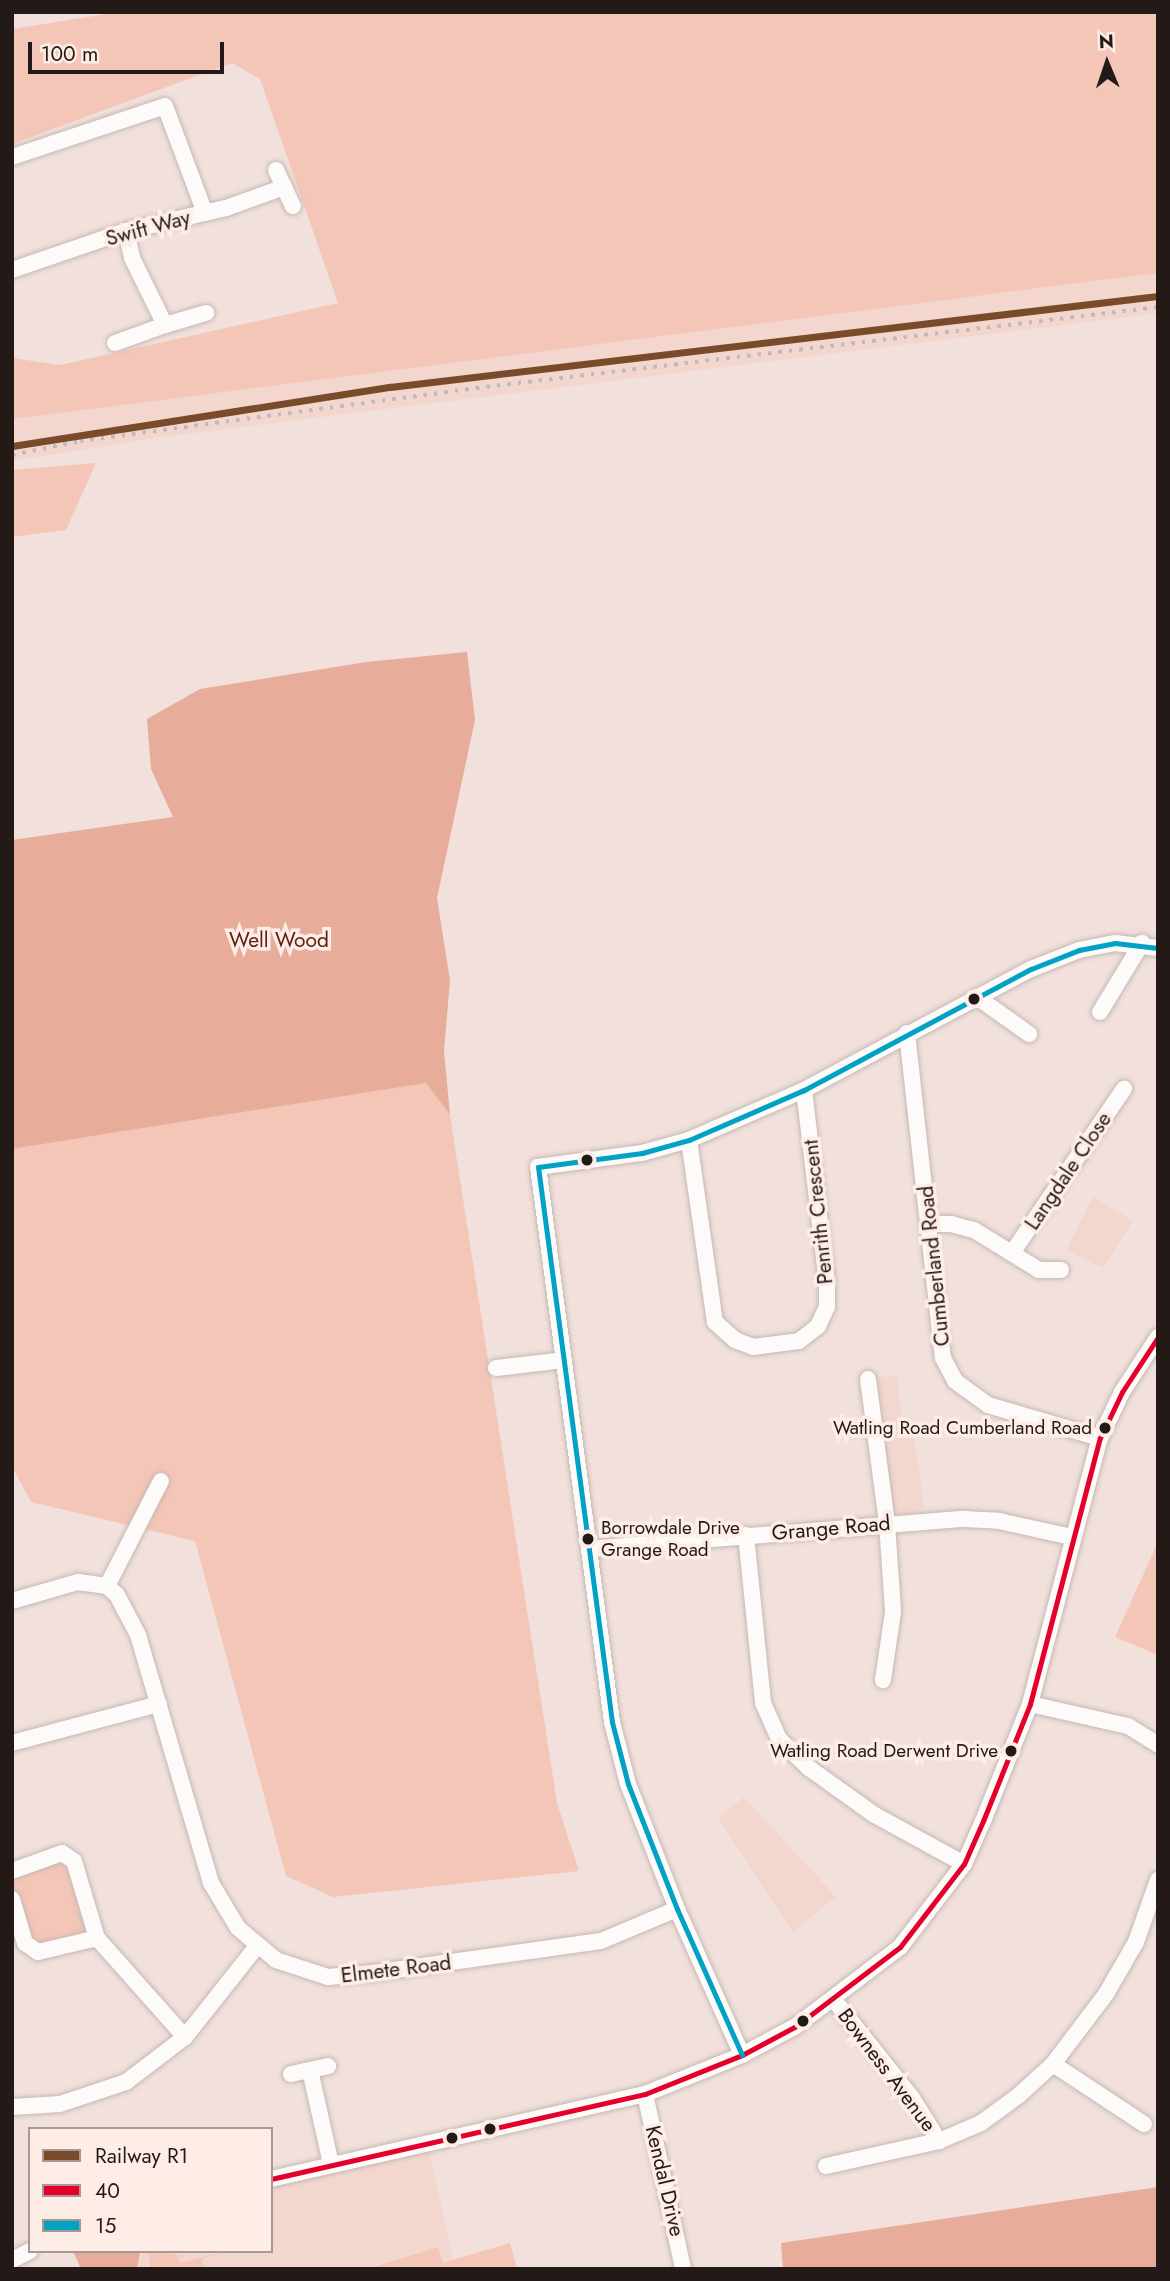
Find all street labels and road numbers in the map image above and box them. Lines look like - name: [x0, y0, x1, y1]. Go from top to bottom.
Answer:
- street label: Swift Way: [103, 205, 193, 251]
- street label: Langdale Close: [1019, 1107, 1117, 1235]
- street label: Penrith Crescent: [798, 1138, 838, 1286]
- street label: Cumberland Road: [913, 1184, 955, 1348]
- street label: Grange Road: [771, 1510, 891, 1546]
- street label: Elmete Road: [339, 1950, 453, 1988]
- street label: Bowness Avenue: [833, 2003, 941, 2137]
- street label: Kendal Drive: [640, 2123, 690, 2239]

